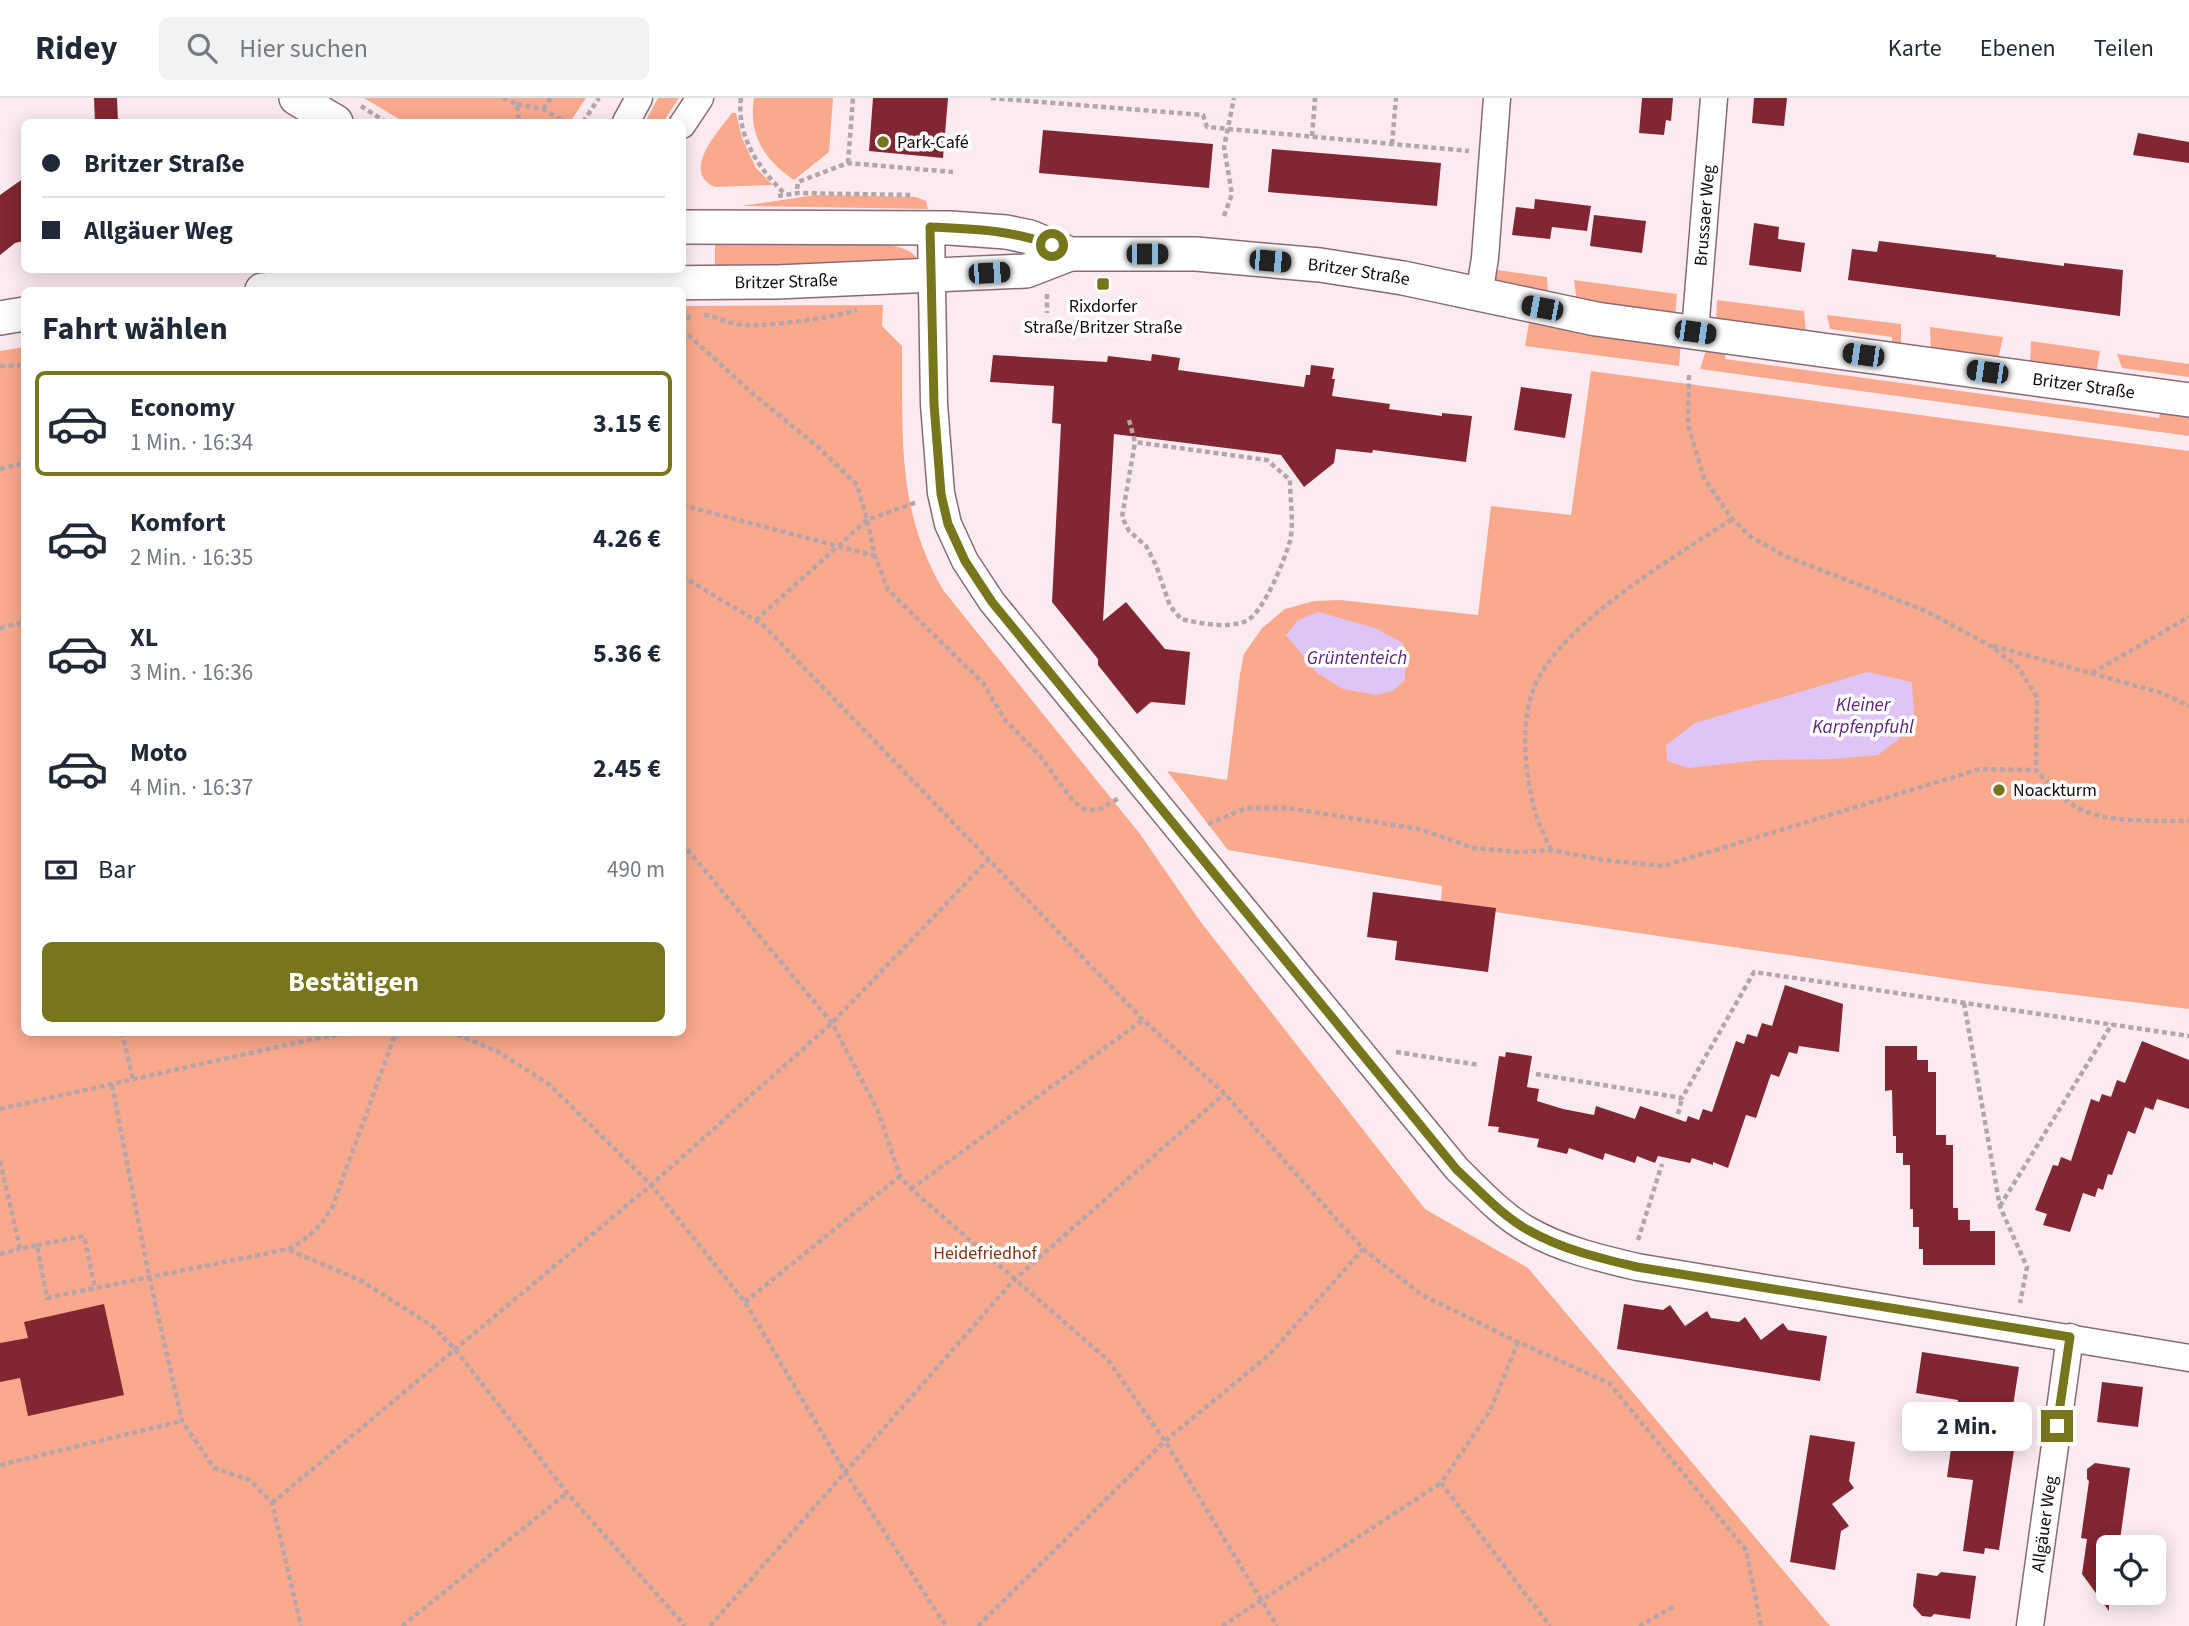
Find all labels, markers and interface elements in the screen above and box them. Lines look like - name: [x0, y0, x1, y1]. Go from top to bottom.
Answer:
- search box: [159, 17, 649, 80]
- text: Ridey: [35, 25, 117, 72]
- icon: search: [183, 29, 221, 67]
- text: Hier suchen: [239, 30, 368, 67]
- text: Karte: [1888, 31, 1942, 66]
- text: Ebenen: [1980, 31, 2056, 66]
- text: Teilen: [2094, 31, 2154, 66]
- place label: Park-Café: [897, 130, 969, 155]
- marker: Park-Café: [875, 134, 891, 150]
- text: Britzer Straße: [84, 145, 245, 182]
- street label: Brussaer Weg: [1688, 164, 1722, 267]
- text: Allgäuer Weg: [84, 212, 233, 249]
- route start: [1036, 229, 1068, 261]
- car: [1127, 244, 1169, 265]
- car: [1249, 249, 1292, 273]
- street label: Britzer Straße: [1307, 252, 1412, 292]
- car: [968, 261, 1011, 285]
- street label: Britzer Straße: [734, 267, 838, 295]
- marker: Rixdorfer Straße/Britzer Straße: [1095, 276, 1111, 292]
- place label: Rixdorfer Straße/Britzer Straße: [1024, 294, 1182, 340]
- car: [1520, 294, 1565, 322]
- text: Fahrt wählen: [42, 306, 228, 352]
- car: [1673, 319, 1718, 345]
- car: [1841, 342, 1886, 368]
- car: [1965, 359, 2010, 385]
- street label: Britzer Straße: [2031, 367, 2136, 405]
- text: Economy: [130, 389, 235, 426]
- icon: car: [46, 392, 109, 455]
- text: 3.15 €: [593, 405, 661, 442]
- text: 1 Min. · 16:34: [130, 426, 253, 459]
- text: Komfort: [130, 504, 226, 541]
- icon: car: [46, 507, 109, 570]
- text: 4.26 €: [593, 520, 661, 557]
- text: 2 Min. · 16:35: [130, 541, 253, 574]
- text: XL: [130, 619, 158, 656]
- icon: car: [46, 622, 109, 685]
- text: 5.36 €: [593, 635, 661, 672]
- water label: Grüntenteich: [1307, 645, 1407, 672]
- text: 3 Min. · 16:36: [130, 656, 253, 689]
- water label: Kleiner Karpfenpfuhl: [1812, 692, 1914, 741]
- text: Moto: [130, 734, 187, 771]
- icon: car: [46, 737, 109, 800]
- text: 2.45 €: [593, 750, 661, 787]
- text: 4 Min. · 16:37: [130, 771, 253, 804]
- place label: Noackturm: [2013, 778, 2097, 803]
- marker: Noackturm: [1991, 782, 2007, 798]
- icon: cash: [42, 851, 80, 889]
- text: Bar: [98, 851, 135, 888]
- text: 490 m: [607, 853, 665, 886]
- button: Bestätigen: [42, 942, 665, 1022]
- park label: Heidefriedhof: [933, 1241, 1038, 1266]
- callout: 2 Min.: [1903, 1402, 2032, 1450]
- text: 2 Min.: [1937, 1410, 1997, 1443]
- route end: [2041, 1410, 2073, 1442]
- street label: Allgäuer Weg: [2026, 1474, 2064, 1574]
- map controls: [2096, 1535, 2166, 1605]
- button: locate: [2096, 1535, 2166, 1605]

